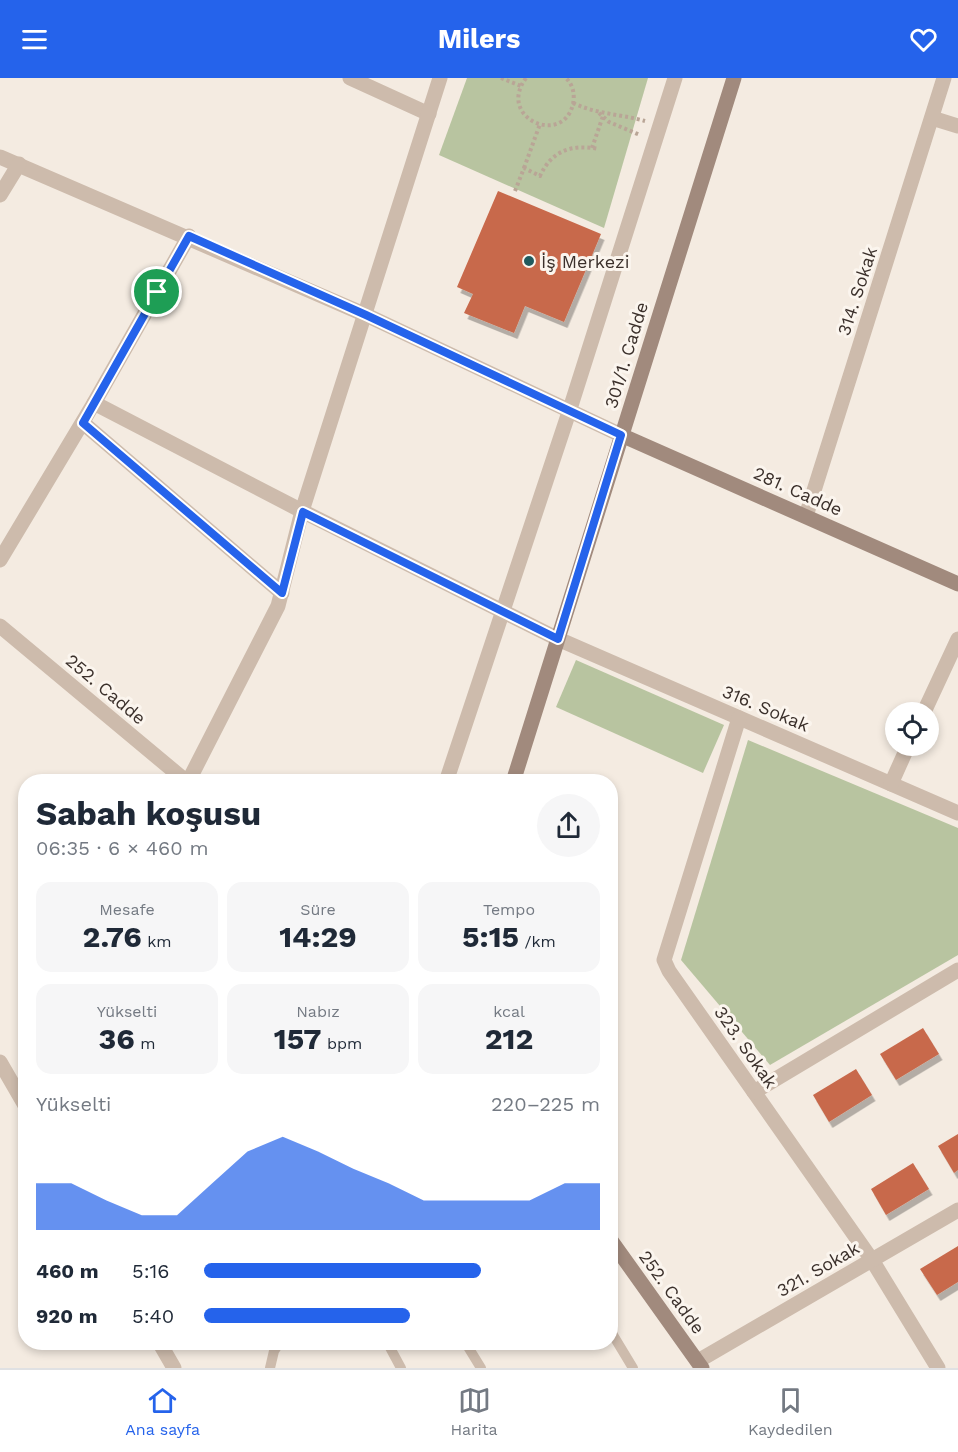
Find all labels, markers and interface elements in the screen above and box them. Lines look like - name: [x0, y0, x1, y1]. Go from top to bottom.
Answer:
- icon: menu: [18, 23, 51, 56]
- text: Milers: [438, 23, 520, 55]
- icon: heart: [907, 23, 940, 56]
- street label: 314. Sokak: [833, 244, 881, 338]
- place label: İş Merkezi: [541, 251, 629, 272]
- marker: İş Merkezi: [522, 254, 536, 268]
- pin: [131, 266, 182, 317]
- icon: arrive: [140, 275, 173, 308]
- street label: 301/1. Cadde: [600, 299, 652, 411]
- street label: 281. Cadde: [750, 462, 846, 520]
- street label: 252. Cadde: [62, 649, 150, 729]
- street label: 316. Sokak: [719, 680, 813, 736]
- map controls: [885, 702, 939, 756]
- button: locate: [885, 702, 939, 756]
- text: Sabah koşusu: [36, 794, 261, 833]
- button: share: [537, 794, 600, 857]
- text: 06:35 · 6 × 460 m: [36, 836, 209, 860]
- text: Mesafe: [99, 900, 155, 919]
- text: Süre: [300, 900, 336, 919]
- text: Tempo: [483, 900, 535, 919]
- text: 2.76: [83, 919, 142, 954]
- text: 14:29: [279, 919, 357, 954]
- text: 5:15: [462, 919, 519, 954]
- text: km: [142, 932, 171, 951]
- text: /km: [519, 932, 556, 951]
- text: Yükselti: [97, 1002, 157, 1021]
- text: Nabız: [296, 1002, 340, 1021]
- text: kcal: [493, 1002, 525, 1021]
- street label: 323. Sokak: [710, 1002, 782, 1092]
- text: 36: [99, 1021, 135, 1056]
- text: 157: [274, 1021, 321, 1056]
- text: 212: [485, 1021, 533, 1056]
- text: m: [135, 1034, 156, 1053]
- text: bpm: [321, 1034, 362, 1053]
- text: Yükselti: [36, 1092, 111, 1116]
- text: 220–225 m: [491, 1092, 600, 1116]
- street label: 321. Sokak: [773, 1237, 863, 1301]
- street label: 252. Cadde: [635, 1246, 709, 1338]
- text: 460 m: [36, 1259, 99, 1283]
- text: 5:16: [132, 1259, 170, 1283]
- text: 920 m: [36, 1304, 98, 1328]
- text: 5:40: [132, 1304, 174, 1328]
- tab: Ana sayfa: [125, 1384, 200, 1439]
- tab: Harita: [450, 1384, 498, 1439]
- tab: Kaydedilen: [748, 1384, 833, 1439]

